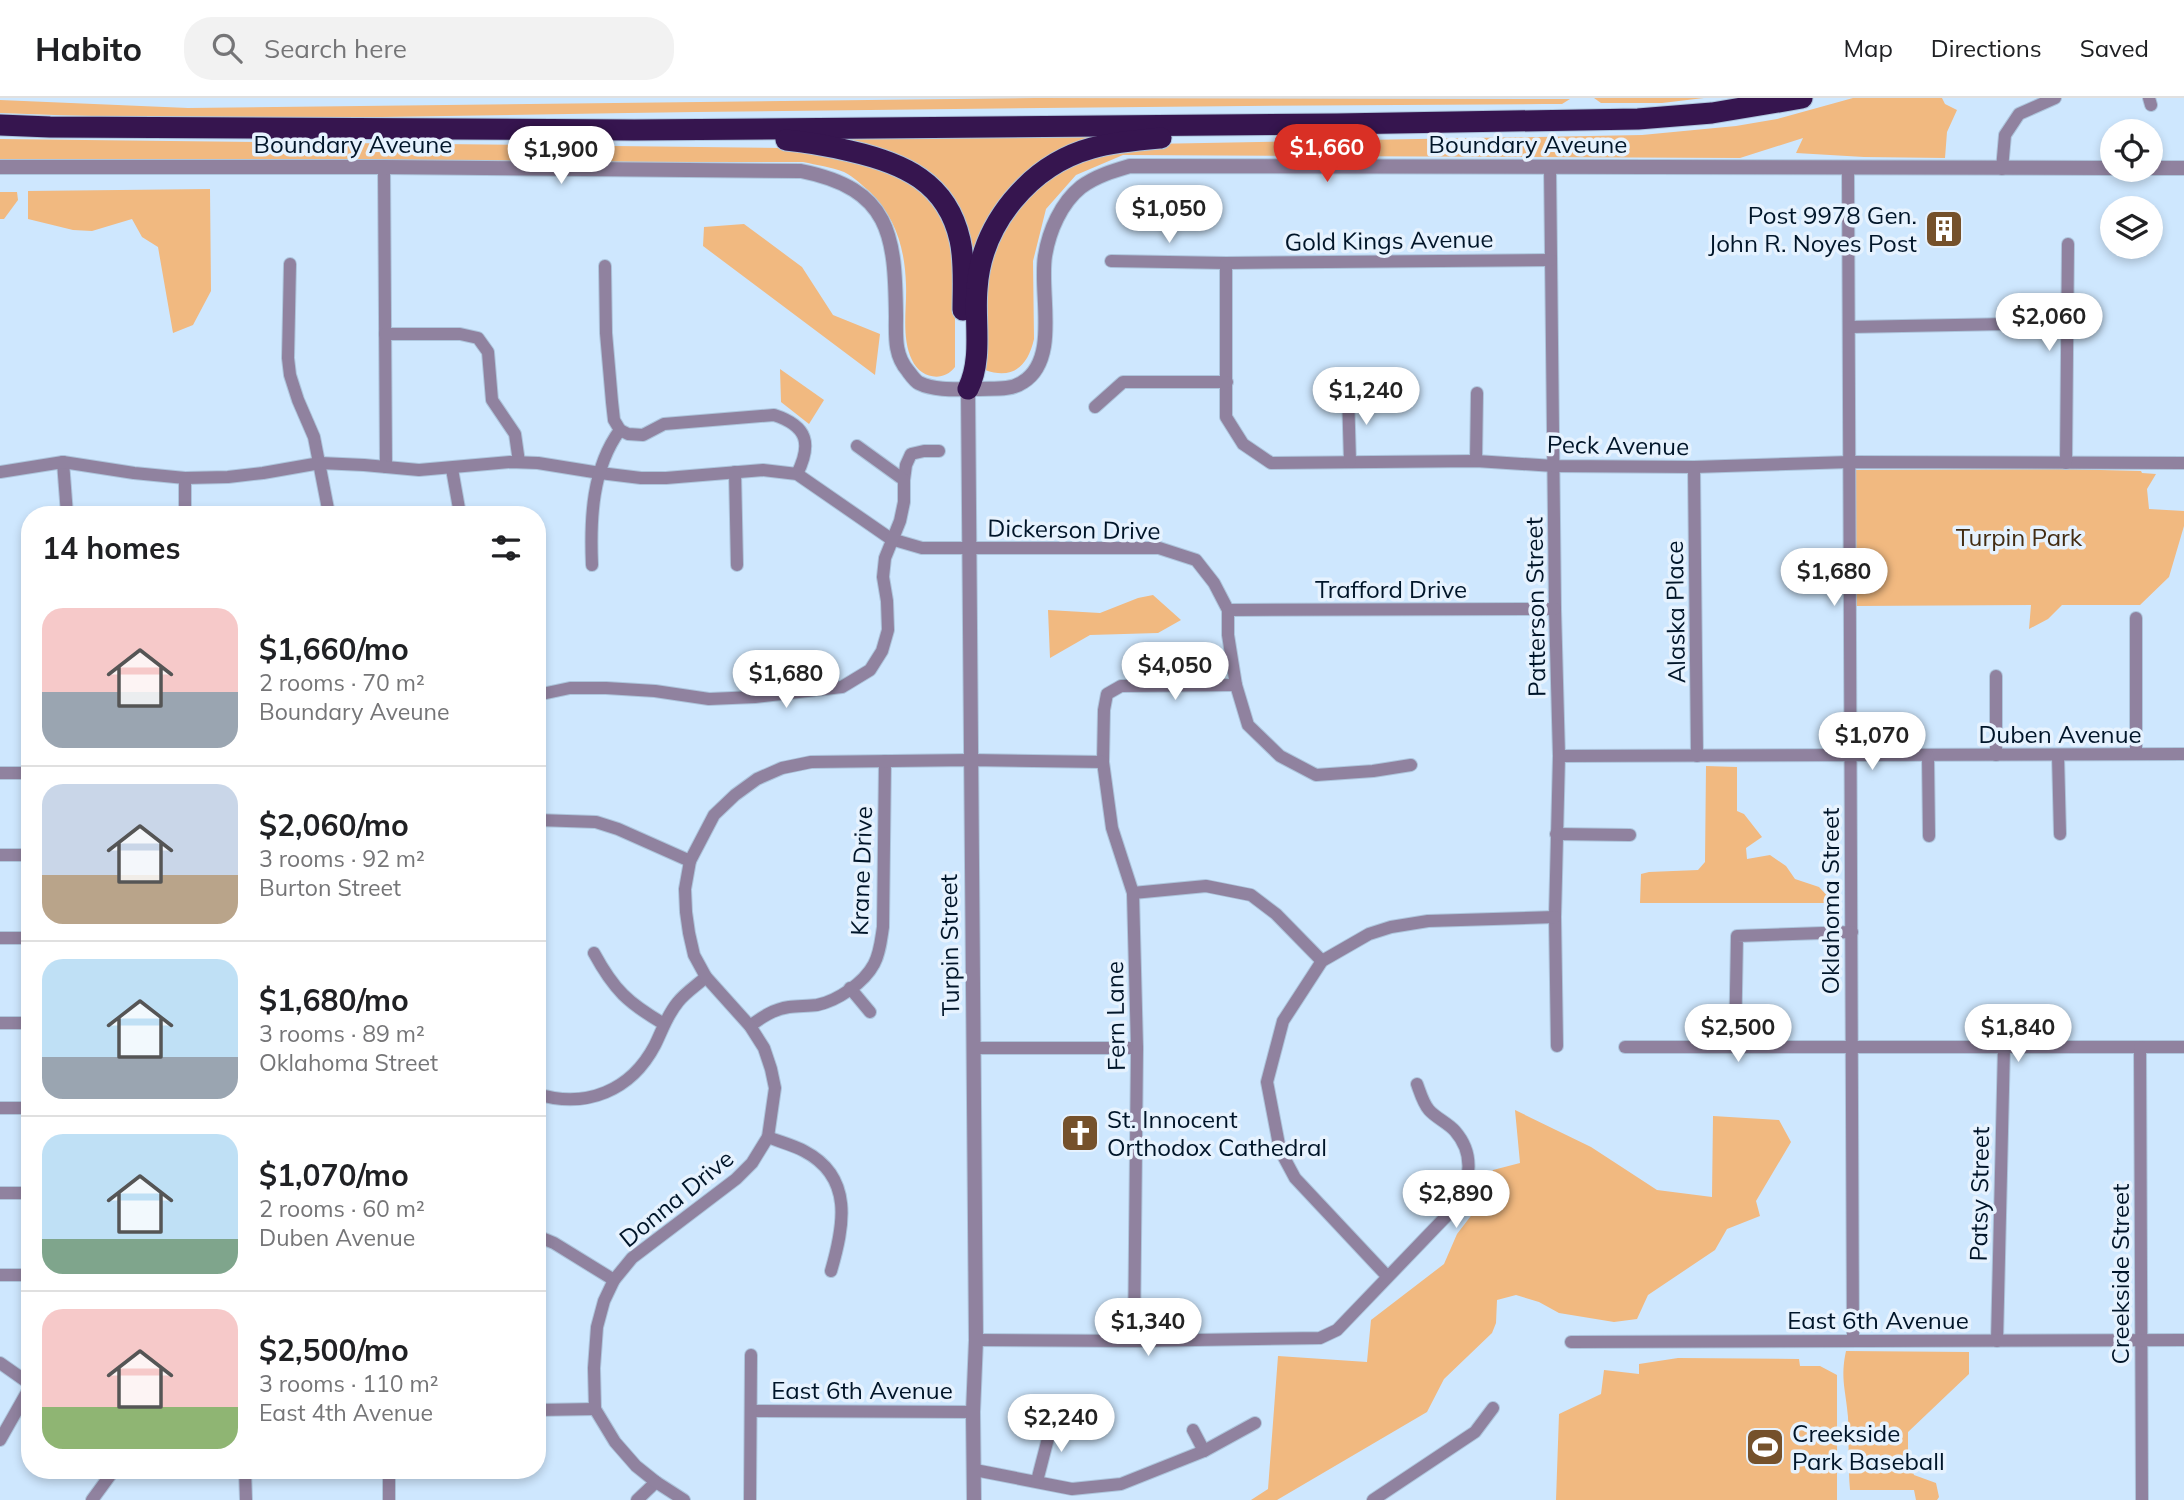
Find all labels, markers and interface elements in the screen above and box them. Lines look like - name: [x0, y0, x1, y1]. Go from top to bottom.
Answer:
- search box: [184, 17, 674, 80]
- text: Habito: [35, 28, 142, 69]
- icon: search: [208, 29, 246, 67]
- text: Search here: [264, 32, 407, 65]
- text: Map: [1843, 33, 1893, 63]
- text: Directions: [1931, 33, 2042, 63]
- text: Saved: [2080, 33, 2149, 63]
- map controls: [2100, 119, 2163, 259]
- button: locate: [2100, 119, 2163, 182]
- pin: $1,660: [1270, 125, 1384, 184]
- pin: $1,900: [504, 126, 618, 186]
- street label: Boundary Aveune: [254, 129, 452, 159]
- street label: Boundary Aveune: [1429, 129, 1627, 159]
- text: $1,660: [1290, 132, 1364, 161]
- text: $1,900: [524, 134, 598, 163]
- pin: $1,050: [1112, 186, 1226, 245]
- text: $1,050: [1132, 193, 1206, 222]
- button: layers: [2100, 196, 2163, 259]
- place label: Post 9978 Gen. John R. Noyes Post: [1708, 200, 1917, 258]
- building icon: Post 9978 Gen. John R. Noyes Post: [1923, 208, 1965, 250]
- street label: Gold Kings Avenue: [1284, 223, 1494, 257]
- pin: $2,060: [1992, 294, 2106, 353]
- text: $2,060: [2012, 301, 2086, 330]
- pin: $1,240: [1309, 368, 1423, 427]
- text: $1,240: [1329, 375, 1403, 404]
- street label: Peck Avenue: [1547, 429, 1689, 461]
- street label: Dickerson Drive: [987, 512, 1161, 546]
- street label: Patterson Street: [1518, 517, 1552, 697]
- park label: Turpin Park: [1956, 522, 2083, 552]
- text: 14 homes: [42, 529, 181, 567]
- icon: filters: [487, 529, 525, 567]
- street label: Alaska Place: [1659, 540, 1691, 684]
- pin: $1,680: [1777, 548, 1891, 608]
- text: $1,680: [1797, 556, 1871, 585]
- street label: Trafford Drive: [1315, 574, 1467, 604]
- text: $1,660/mo: [259, 630, 409, 668]
- icon: home: [98, 636, 182, 720]
- pin: $4,050: [1118, 642, 1232, 702]
- pin: $1,680: [729, 650, 843, 710]
- text: $4,050: [1138, 650, 1212, 679]
- text: $1,680: [749, 658, 823, 687]
- text: 2 rooms · 70 m²: [259, 668, 425, 697]
- text: Boundary Aveune: [259, 697, 450, 726]
- pin: $1,070: [1815, 712, 1929, 772]
- street label: Duben Avenue: [1978, 719, 2142, 749]
- text: $1,070: [1835, 720, 1909, 749]
- text: $2,060/mo: [259, 806, 409, 844]
- street label: Krane Drive: [844, 806, 878, 936]
- street label: Oklahoma Street: [1815, 808, 1845, 994]
- icon: home: [98, 812, 182, 896]
- text: 3 rooms · 92 m²: [259, 844, 425, 873]
- text: Burton Street: [259, 873, 401, 902]
- street label: Turpin Street: [933, 874, 965, 1016]
- street label: Fern Lane: [1099, 961, 1131, 1071]
- text: $1,680/mo: [259, 981, 409, 1019]
- icon: home: [98, 987, 182, 1071]
- pin: $2,500: [1681, 1004, 1795, 1064]
- pin: $1,840: [1961, 1004, 2075, 1064]
- text: $2,500: [1701, 1012, 1775, 1041]
- text: $1,840: [1981, 1012, 2055, 1041]
- text: 3 rooms · 89 m²: [259, 1019, 425, 1048]
- text: Oklahoma Street: [259, 1048, 438, 1077]
- place label: St. Innocent Orthodox Cathedral: [1107, 1104, 1327, 1162]
- church icon: St. Innocent Orthodox Cathedral: [1059, 1112, 1101, 1154]
- street label: Patsy Street: [1963, 1126, 1995, 1262]
- street label: Donna Drive: [613, 1143, 739, 1253]
- text: $1,070/mo: [259, 1156, 409, 1194]
- icon: home: [98, 1162, 182, 1246]
- pin: $2,890: [1399, 1170, 1513, 1230]
- text: $2,890: [1419, 1178, 1493, 1207]
- street label: Creekside Street: [2105, 1184, 2135, 1364]
- text: 2 rooms · 60 m²: [259, 1194, 425, 1223]
- text: Duben Avenue: [259, 1223, 415, 1252]
- pin: $1,340: [1091, 1298, 1205, 1358]
- street label: East 6th Avenue: [1787, 1305, 1969, 1335]
- text: $1,340: [1111, 1306, 1185, 1335]
- text: $2,500/mo: [259, 1331, 409, 1369]
- icon: home: [98, 1337, 182, 1421]
- text: 3 rooms · 110 m²: [259, 1369, 439, 1398]
- street label: East 6th Avenue: [771, 1375, 953, 1405]
- pin: $2,240: [1004, 1394, 1118, 1454]
- text: East 4th Avenue: [259, 1398, 433, 1427]
- text: $2,240: [1024, 1402, 1098, 1431]
- place label: Creekside Park Baseball: [1792, 1418, 1945, 1476]
- sports icon: Creekside Park Baseball: [1744, 1426, 1786, 1468]

